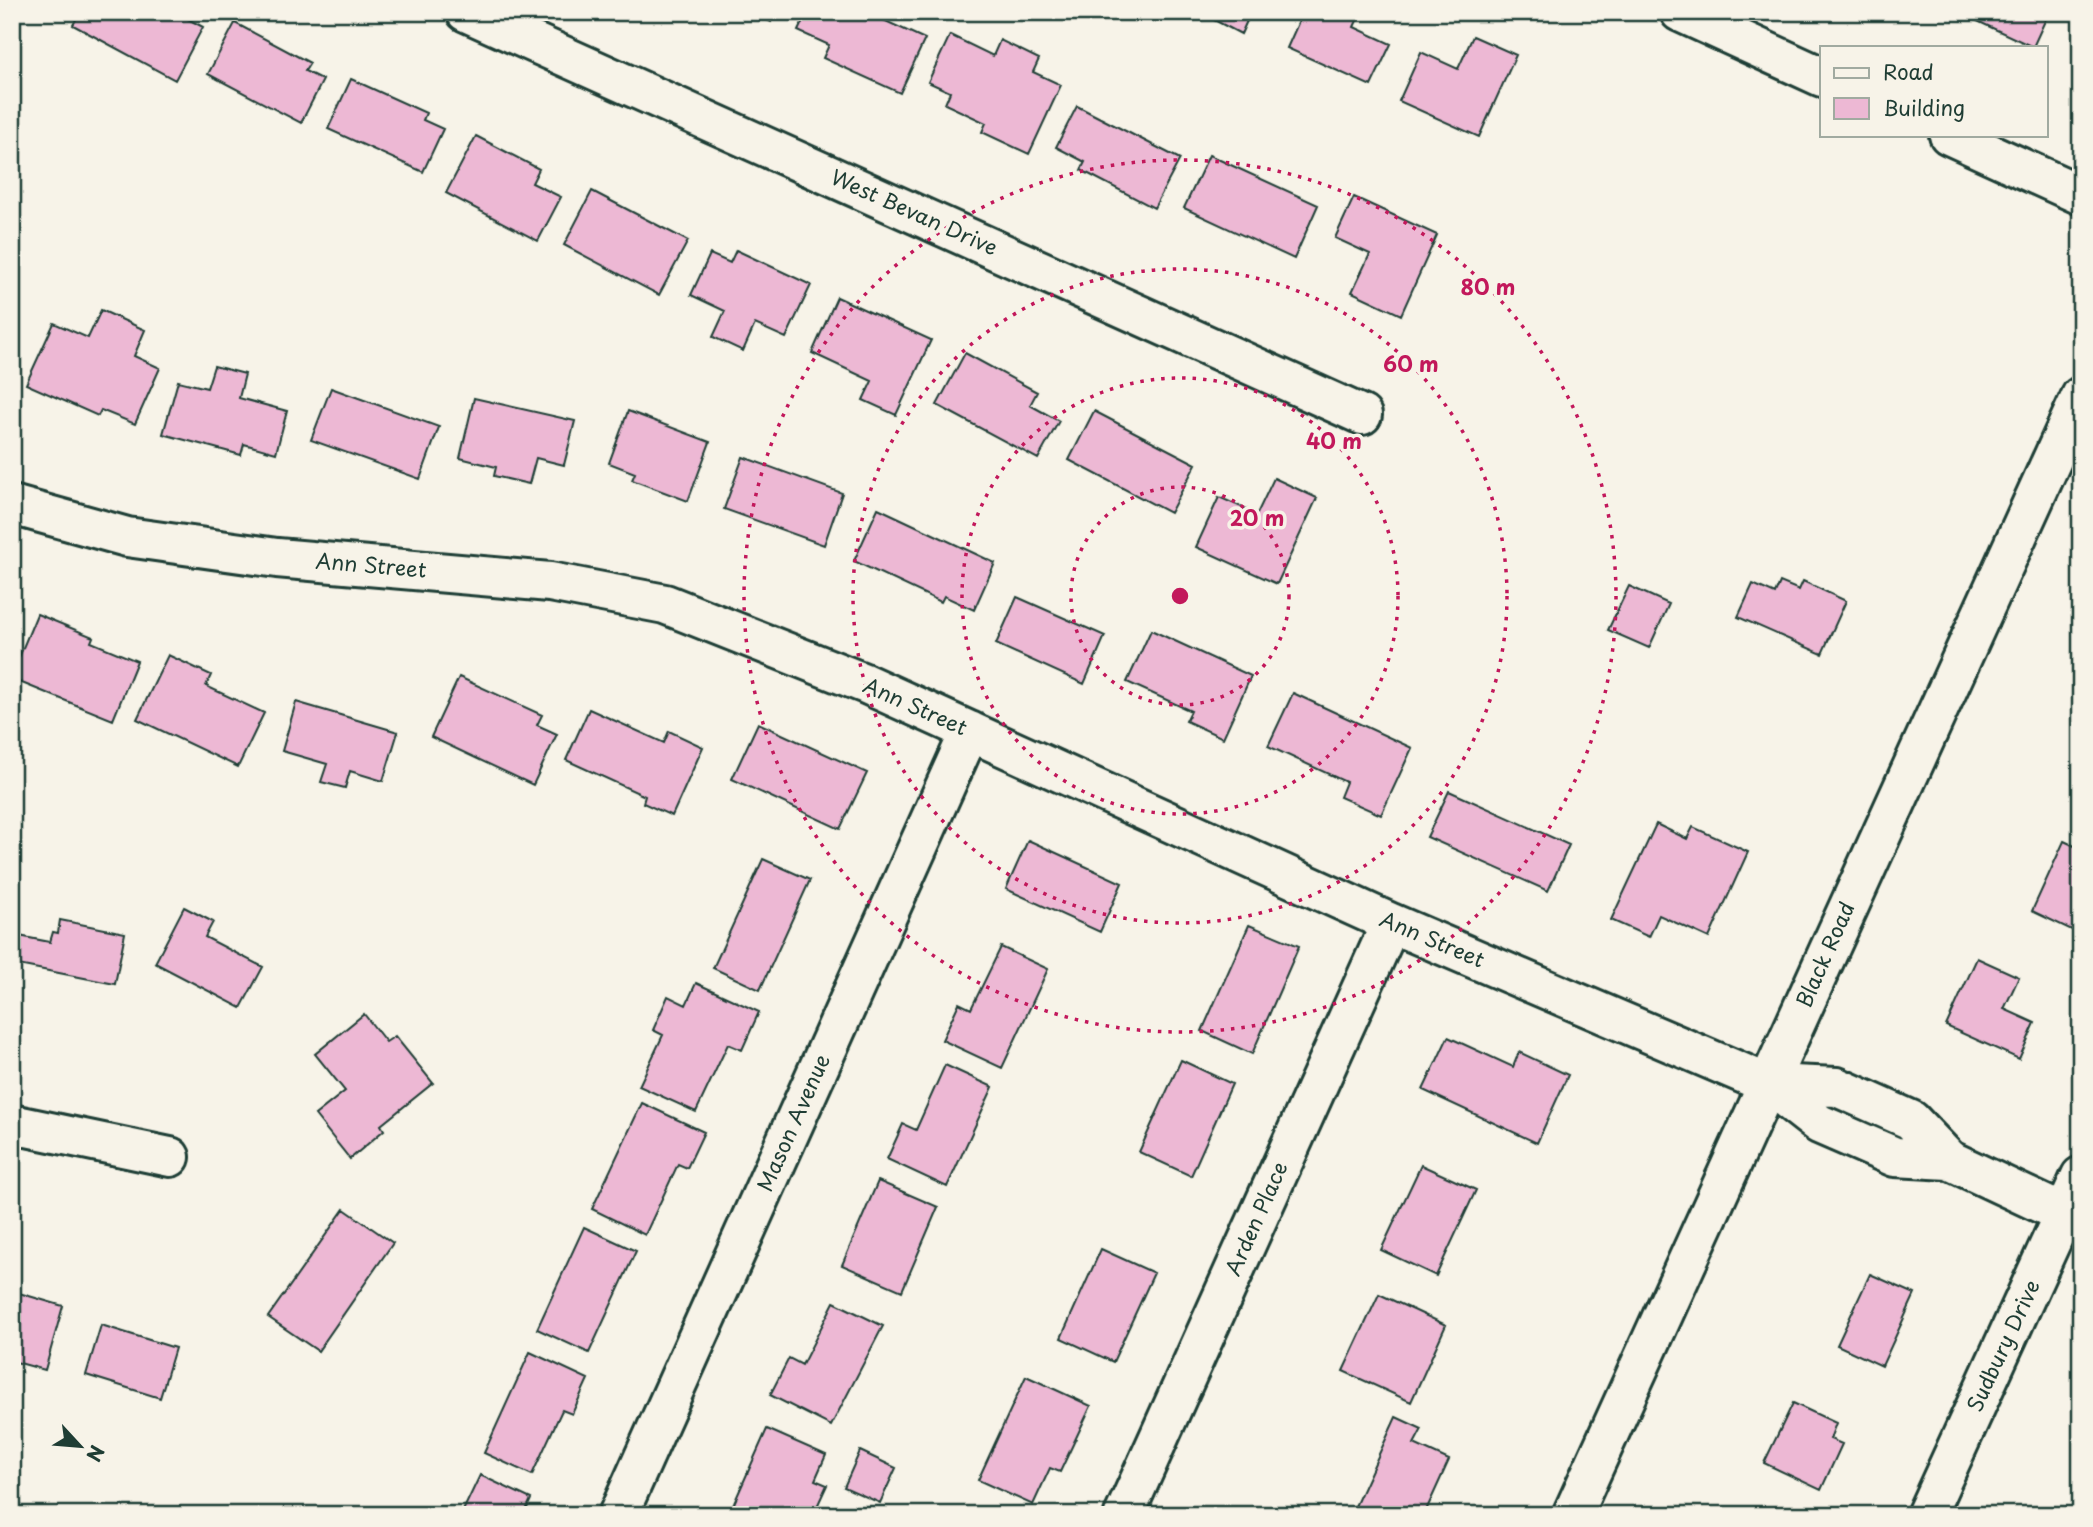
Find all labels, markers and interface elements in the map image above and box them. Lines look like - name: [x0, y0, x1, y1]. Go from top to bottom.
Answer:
- legend: [1820, 46, 2048, 136]
- text: Road: [1883, 55, 1934, 87]
- text: Building: [1883, 91, 1965, 123]
- street label: West Bevan Drive: [826, 160, 1003, 262]
- text: 80 m: [1461, 270, 1515, 302]
- text: 60 m: [1383, 347, 1439, 379]
- text: 40 m: [1306, 424, 1362, 456]
- text: 20 m: [1230, 501, 1284, 533]
- street label: Ann Street: [314, 543, 428, 585]
- centre of rings: [1168, 584, 1192, 608]
- street label: Ann Street: [859, 668, 973, 742]
- street label: Black Road: [1787, 896, 1862, 1012]
- street label: Ann Street: [1375, 902, 1490, 975]
- street label: Mason Avenue: [748, 1048, 837, 1196]
- street label: Arden Place: [1216, 1156, 1295, 1280]
- street label: Sudbury Drive: [1958, 1274, 2047, 1417]
- north arrow: [46, 1412, 116, 1482]
- text: N: [80, 1441, 112, 1467]

